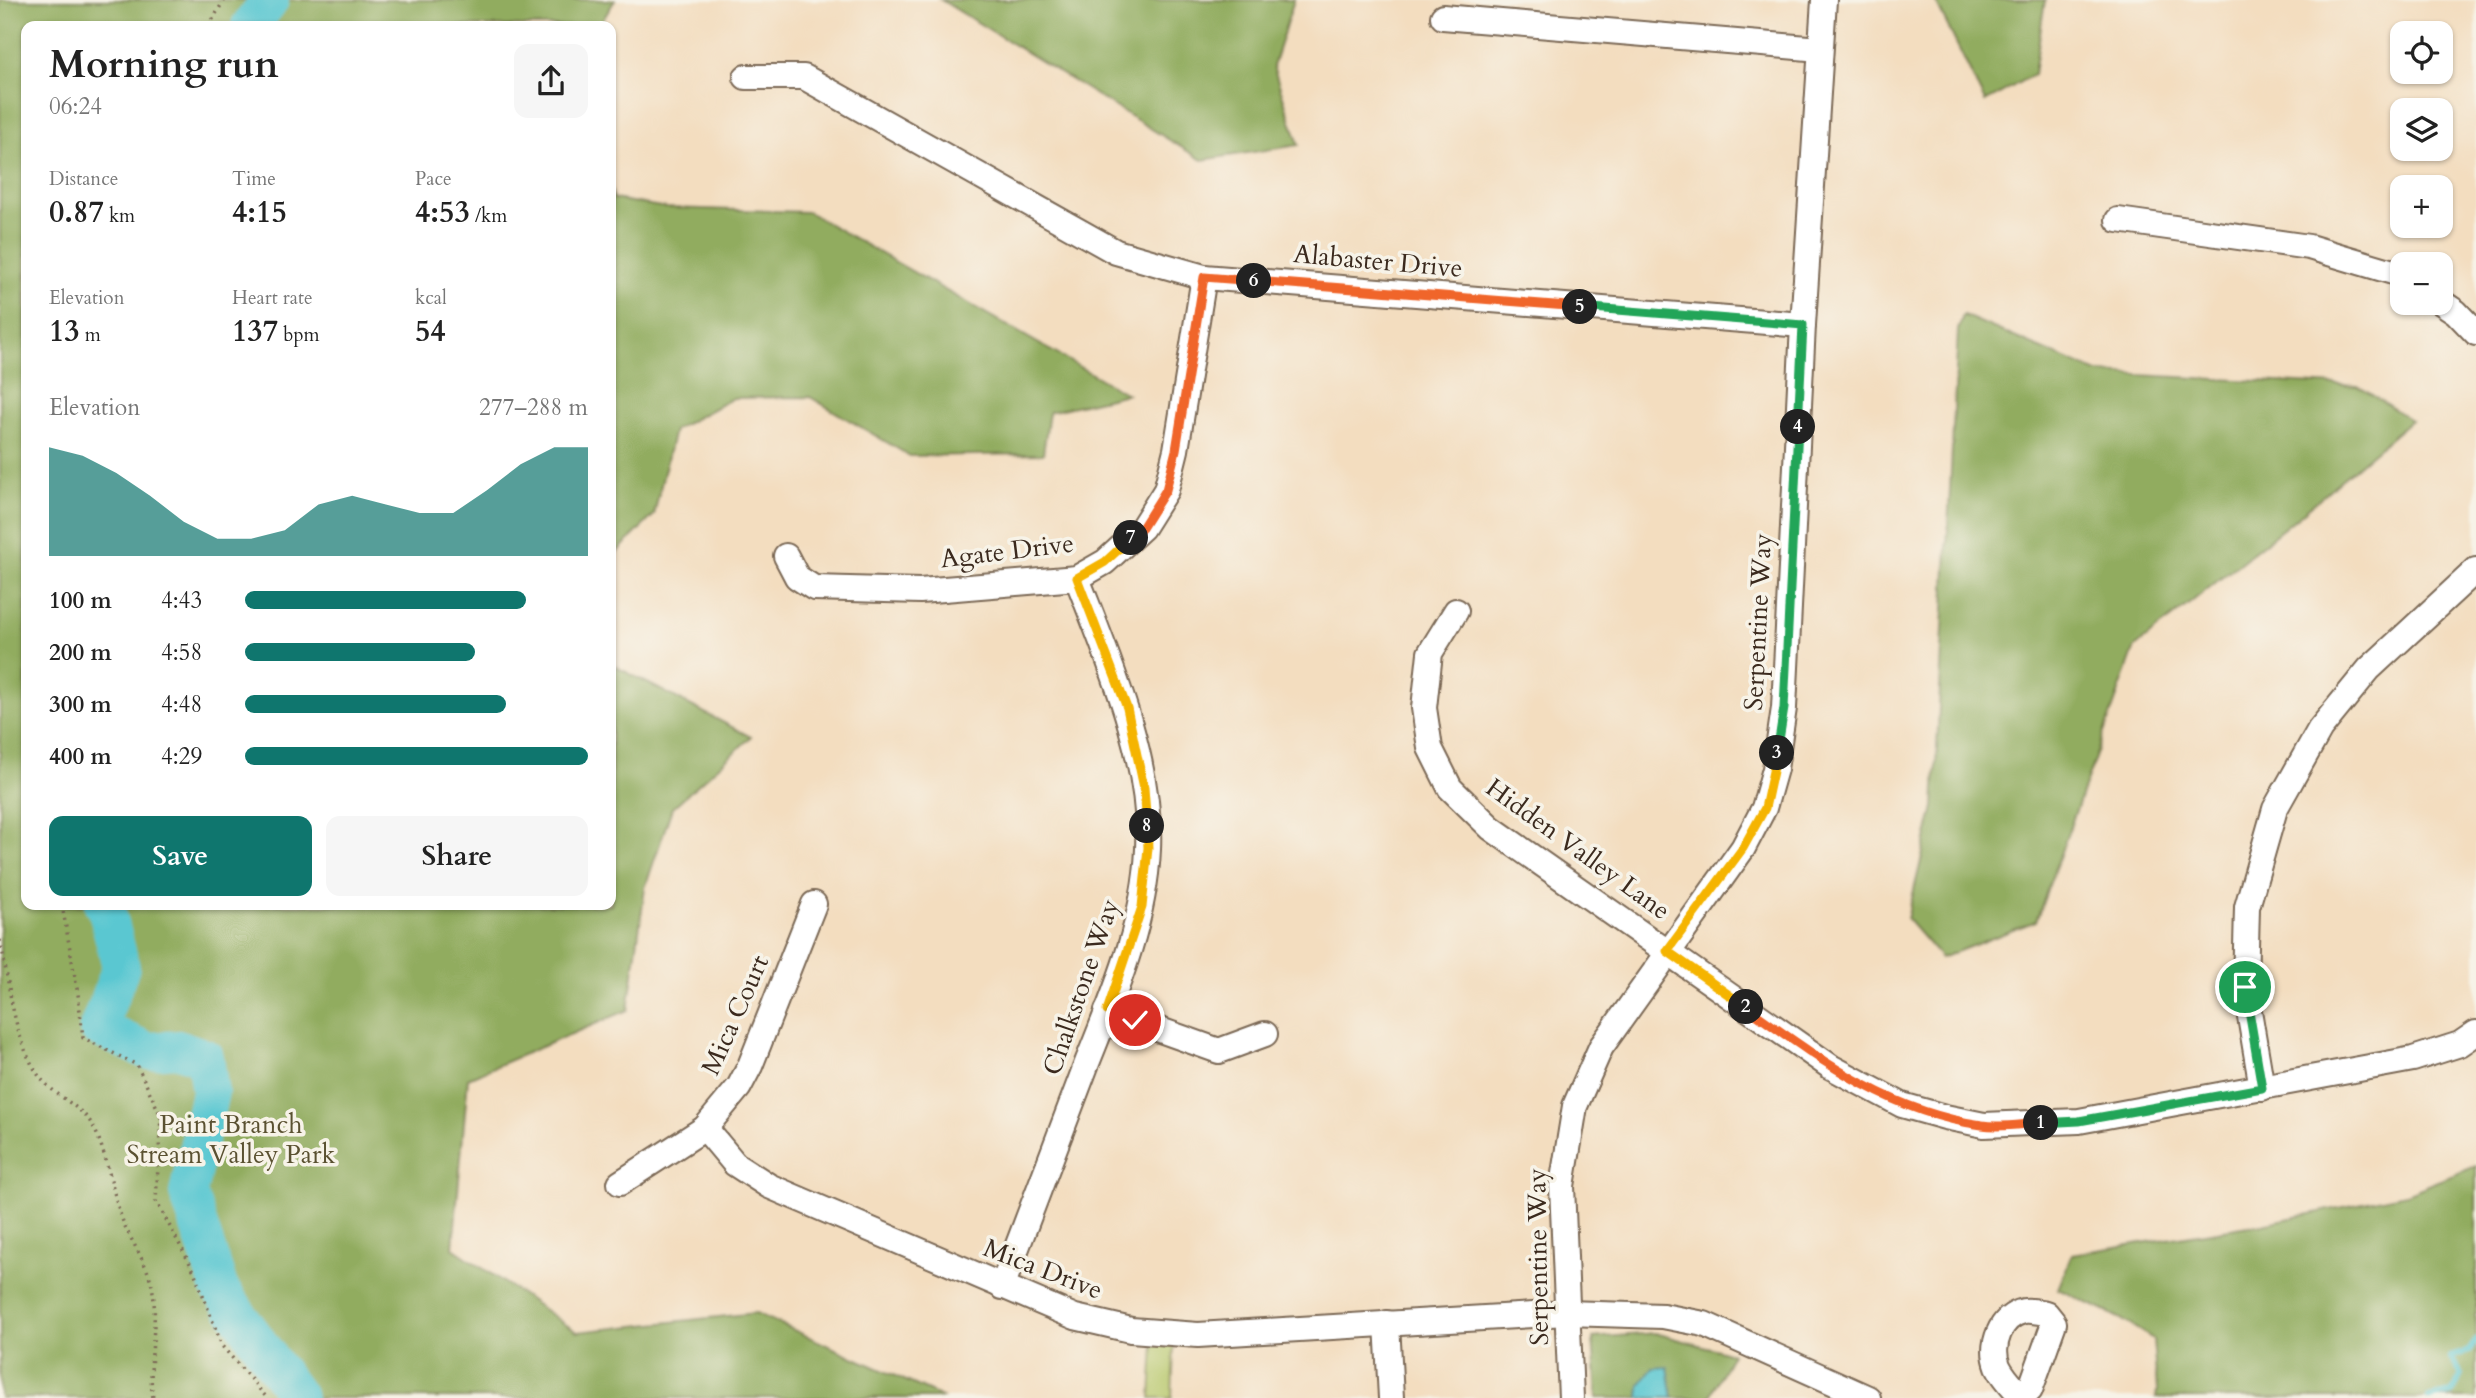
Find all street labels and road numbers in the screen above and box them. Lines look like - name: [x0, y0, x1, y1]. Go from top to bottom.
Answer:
- street label: Alabaster Drive: [1292, 236, 1464, 286]
- street label: Agate Drive: [938, 525, 1076, 577]
- street label: Serpentine Way: [1736, 532, 1780, 712]
- street label: Hidden Valley Lane: [1479, 770, 1677, 928]
- street label: Chalkstone Way: [1034, 894, 1128, 1080]
- street label: Mica Court: [693, 950, 777, 1080]
- street label: Serpentine Way: [1519, 1168, 1557, 1346]
- street label: Mica Drive: [978, 1230, 1108, 1308]

